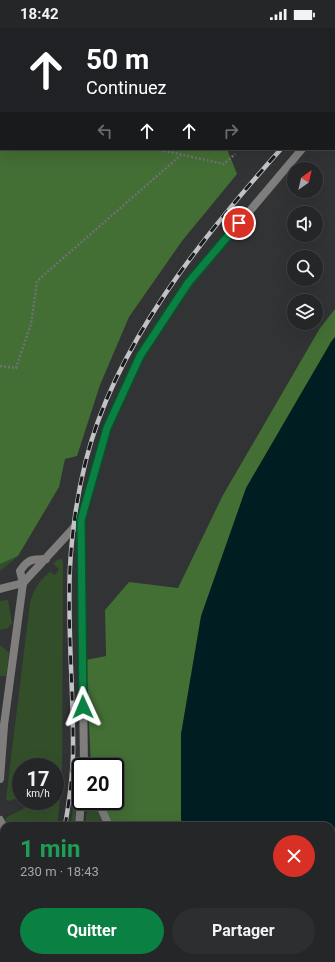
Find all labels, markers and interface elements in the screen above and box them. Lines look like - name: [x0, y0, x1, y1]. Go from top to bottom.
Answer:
- text: 18:42: [20, 5, 59, 23]
- text: 50 m: [86, 43, 149, 76]
- icon: ahead: [20, 44, 72, 96]
- text: Continuez: [86, 77, 167, 98]
- icon: left: [94, 120, 116, 142]
- icon: ahead: [136, 120, 158, 142]
- icon: ahead: [178, 120, 200, 142]
- icon: right: [220, 120, 242, 142]
- north arrow: [287, 162, 323, 198]
- map controls: [287, 162, 323, 330]
- pin: [222, 206, 256, 240]
- button: sound: [287, 206, 323, 242]
- icon: arrive: [228, 212, 250, 234]
- button: search: [287, 250, 323, 286]
- button: layers: [287, 294, 323, 330]
- position arrow: [62, 686, 104, 728]
- speed limit sign: 20: [72, 758, 124, 810]
- text: 17: [27, 767, 49, 791]
- text: km/h: [26, 788, 50, 799]
- text: 1 min: [20, 835, 80, 863]
- button: close: [273, 835, 315, 877]
- text: 230 m · 18:43: [20, 864, 99, 879]
- button: Quitter: [20, 908, 164, 954]
- button: Partager: [172, 908, 315, 954]

